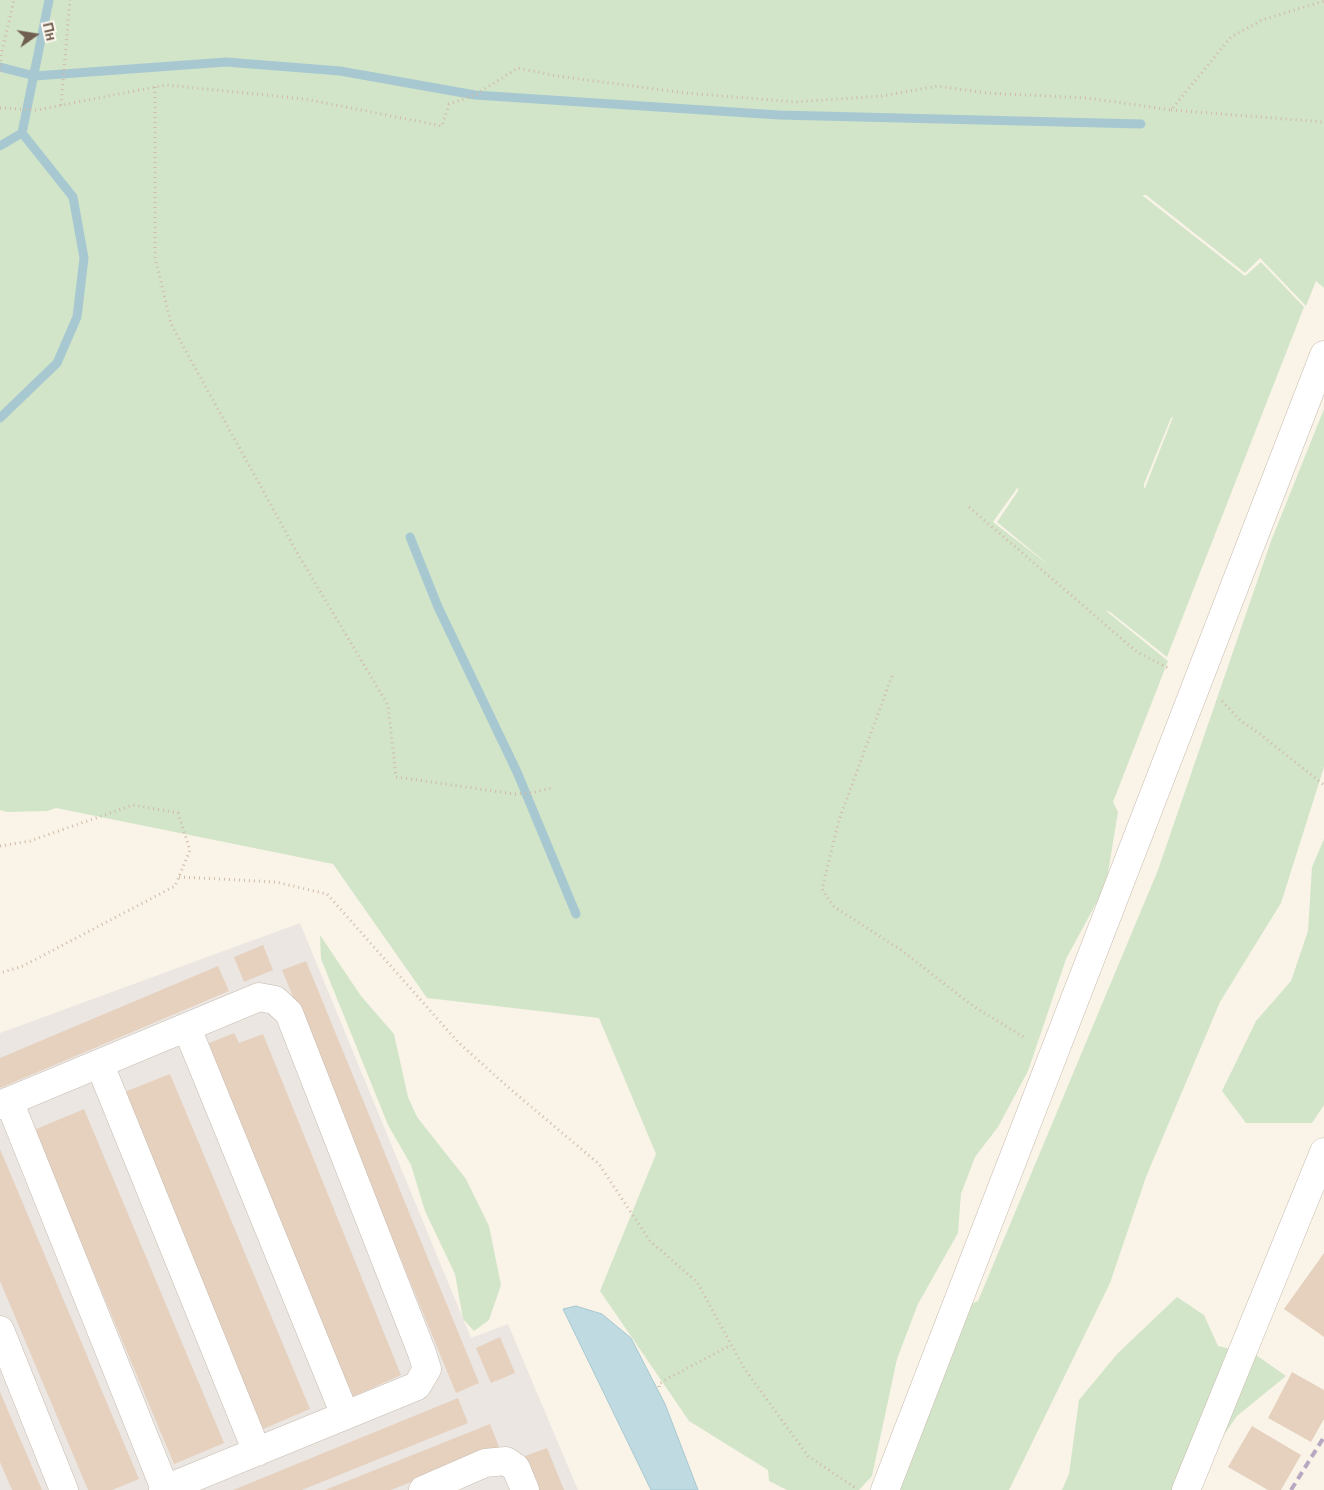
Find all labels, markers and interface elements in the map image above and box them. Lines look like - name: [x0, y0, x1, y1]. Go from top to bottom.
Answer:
- north arrow: [10, 10, 60, 60]
- text: Пн: [40, 21, 60, 42]

